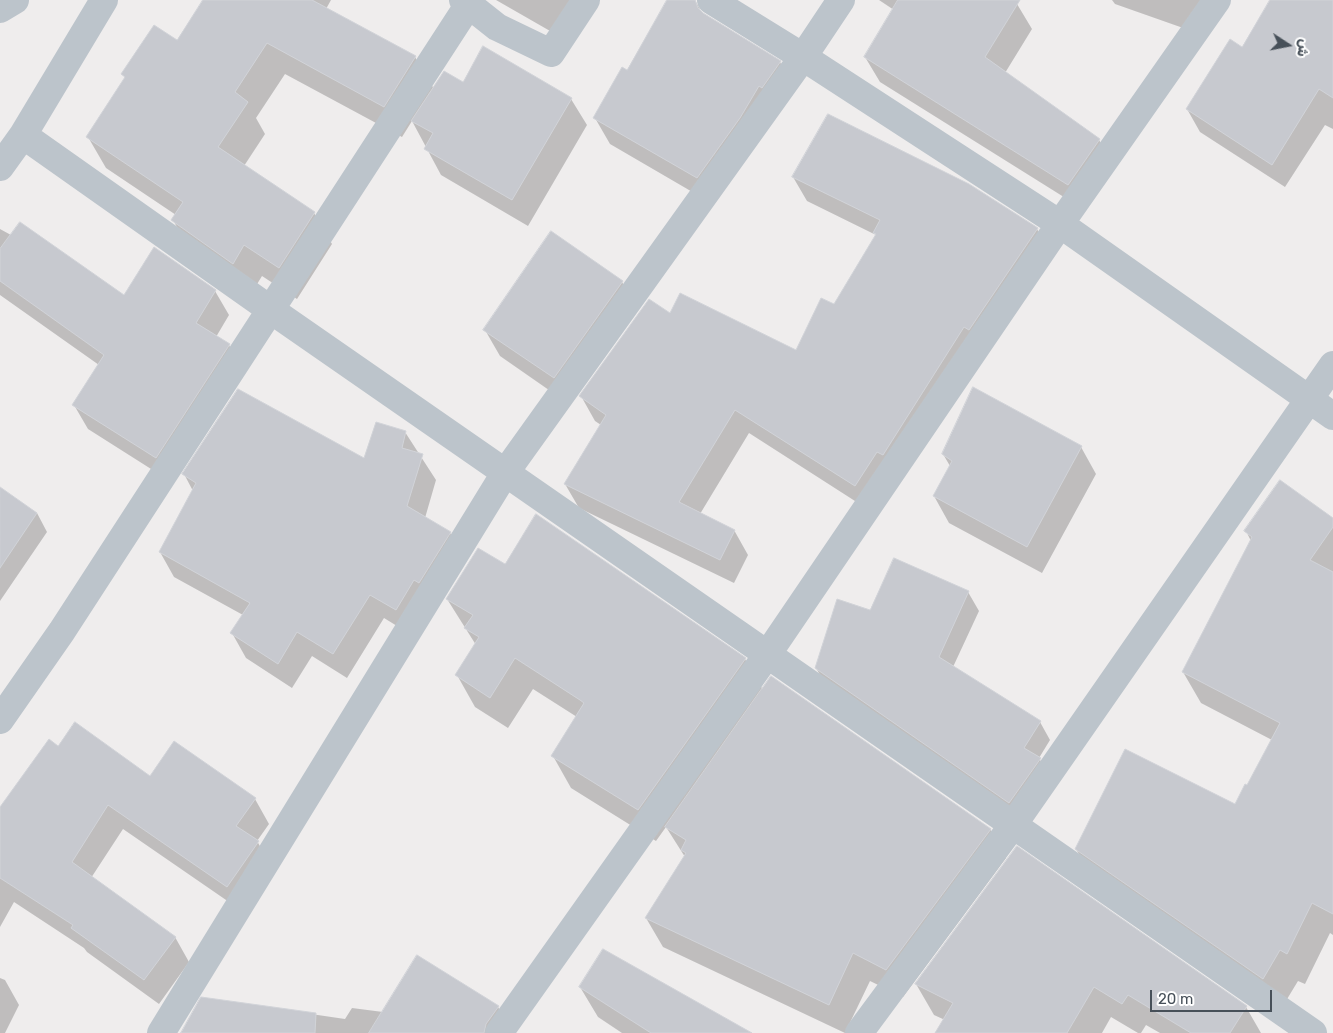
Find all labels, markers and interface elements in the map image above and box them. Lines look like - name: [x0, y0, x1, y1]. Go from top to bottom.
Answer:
- north arrow: [1263, 20, 1313, 70]
- text: ش: [1293, 38, 1313, 58]
- scale bar: [1153, 980, 1276, 1012]
- text: 20 m: [1158, 990, 1193, 1008]

